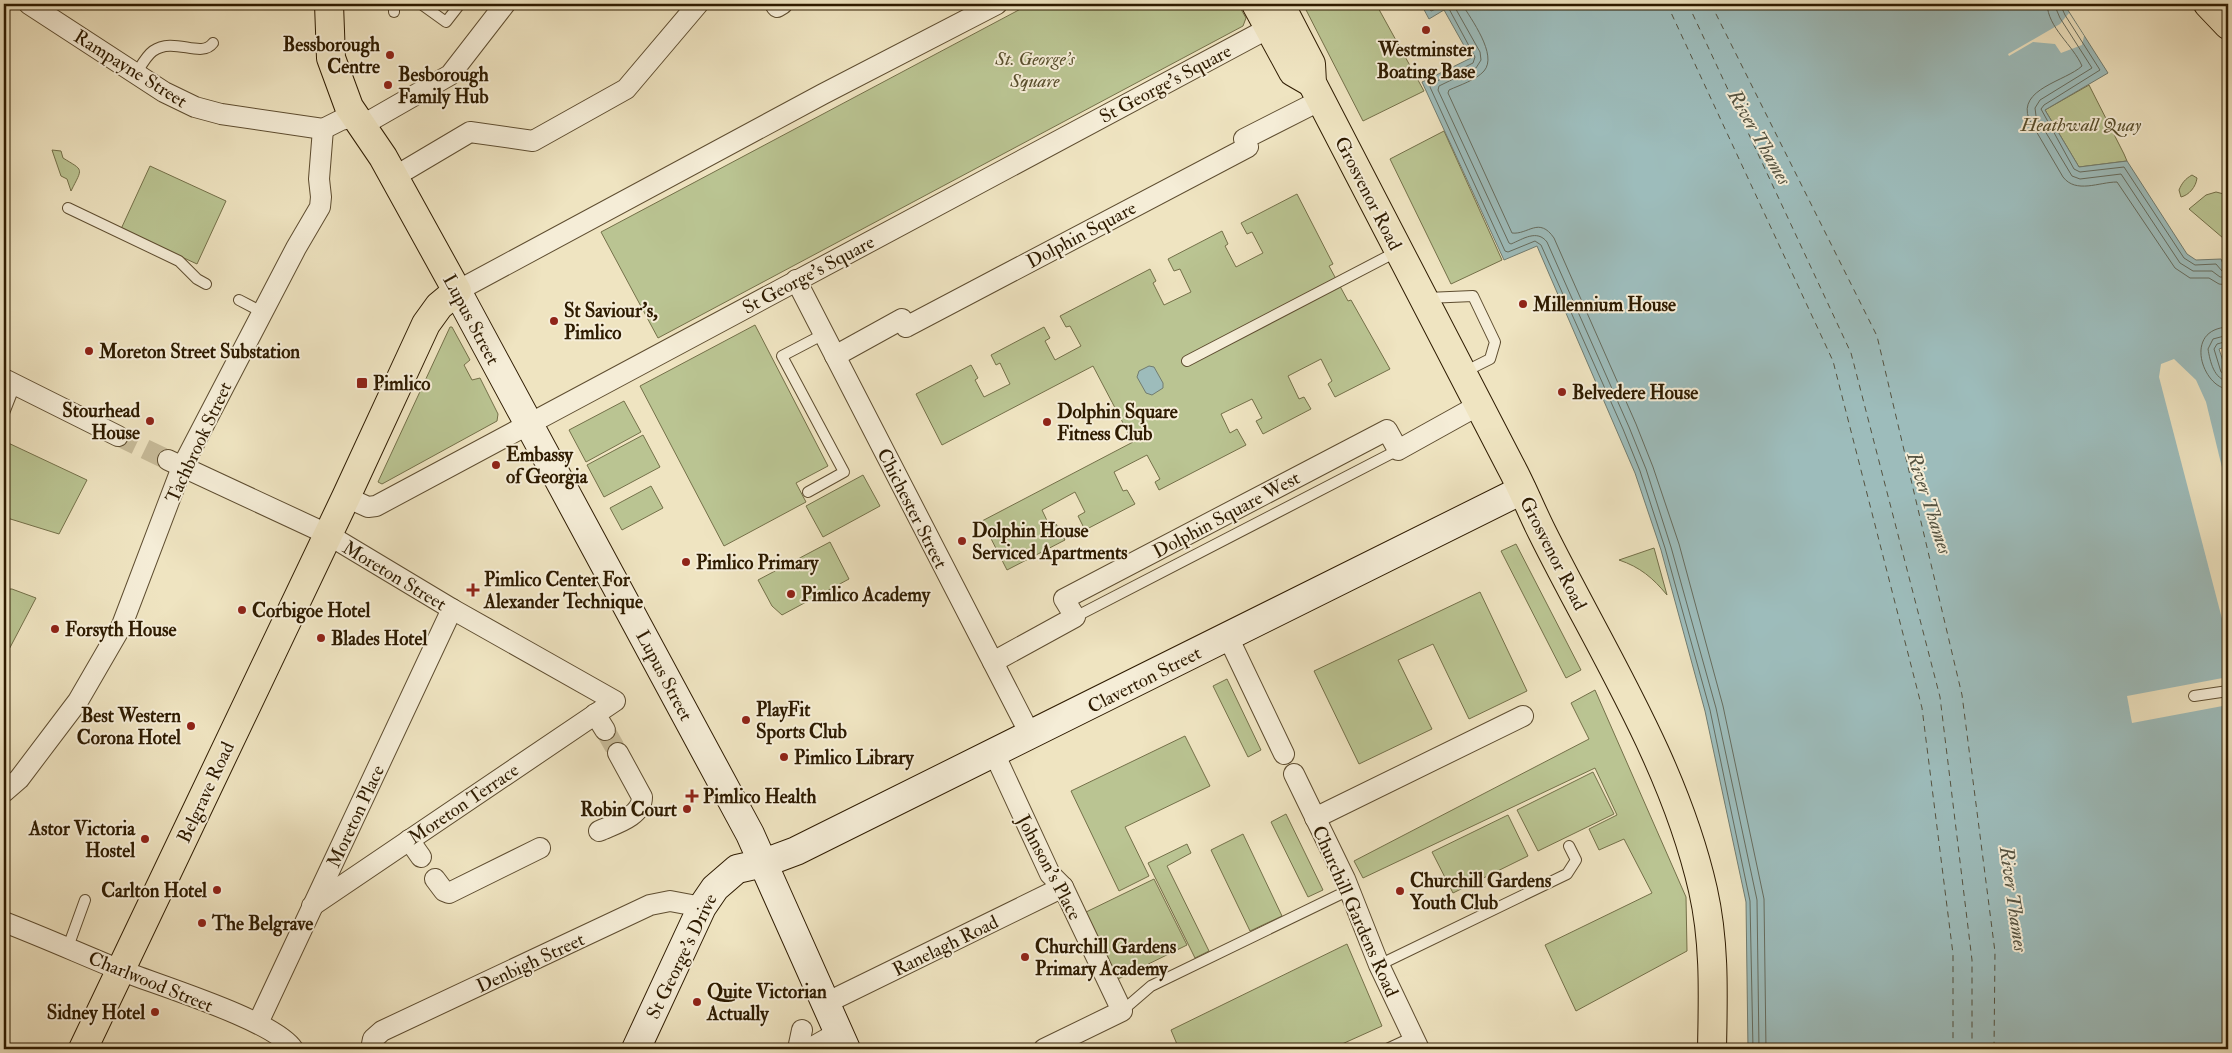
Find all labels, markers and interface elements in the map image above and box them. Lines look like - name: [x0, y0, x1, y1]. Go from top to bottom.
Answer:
- street label: Rampayne Street: [69, 24, 192, 114]
- marker: Westminster Boating Base: [1420, 24, 1432, 36]
- place label: Bessborough Centre: [283, 33, 380, 79]
- place label: Westminster Boating Base: [1377, 38, 1475, 85]
- street label: St George's Square: [1095, 39, 1236, 129]
- park label: St. George's Square: [994, 47, 1076, 93]
- marker: Bessborough Centre: [384, 49, 396, 61]
- place label: Besborough Family Hub: [398, 63, 489, 110]
- marker: Besborough Family Hub: [382, 79, 394, 91]
- water label: River Thames: [1722, 84, 1797, 190]
- park label: Heathwall Quay: [2020, 113, 2142, 137]
- street label: Grosvenor Road: [1329, 133, 1407, 255]
- street label: Dolphin Square: [1023, 196, 1141, 275]
- street label: St George's Square: [738, 230, 879, 320]
- street label: Lupus Street: [436, 270, 505, 369]
- place label: Millennium House: [1532, 293, 1676, 317]
- marker: Millennium House: [1517, 298, 1529, 310]
- place label: St Saviour's, Pimlico: [564, 299, 658, 345]
- marker: St Saviour's, Pimlico: [548, 315, 560, 327]
- place label: Moreton Street Substation: [98, 340, 300, 364]
- marker: Moreton Street Substation: [83, 345, 95, 357]
- place label: Pimlico: [373, 372, 430, 396]
- marker: Pimlico: [355, 376, 369, 390]
- street label: Tachbrook Street: [160, 378, 237, 507]
- place label: Belvedere House: [1572, 381, 1698, 405]
- marker: Belvedere House: [1556, 386, 1568, 398]
- place label: Stourhead House: [62, 399, 141, 445]
- place label: Dolphin Square Fitness Club: [1057, 400, 1178, 446]
- marker: Stourhead House: [144, 415, 156, 427]
- marker: Dolphin Square Fitness Club: [1041, 416, 1053, 428]
- place label: Embassy of Georgia: [506, 443, 589, 490]
- street label: Chichester Street: [871, 444, 953, 573]
- water label: River Thames: [1901, 448, 1958, 558]
- marker: Embassy of Georgia: [490, 459, 502, 471]
- street label: Dolphin Square West: [1149, 466, 1305, 565]
- street label: Grosvenor Road: [1514, 493, 1592, 615]
- place label: Dolphin House Serviced Apartments: [972, 519, 1128, 566]
- street label: Moreton Street: [338, 535, 451, 616]
- marker: Dolphin House Serviced Apartments: [956, 535, 968, 547]
- place label: Pimlico Primary: [696, 551, 819, 576]
- marker: Pimlico Primary: [680, 556, 692, 568]
- place label: Pimlico Center For Alexander Technique: [483, 568, 643, 615]
- marker: Pimlico Center For Alexander Technique: [466, 583, 480, 597]
- place label: Pimlico Academy: [801, 583, 931, 608]
- marker: Pimlico Academy: [785, 588, 797, 600]
- place label: Corbigoe Hotel: [252, 599, 370, 624]
- marker: Corbigoe Hotel: [236, 604, 248, 616]
- place label: Forsyth House: [65, 618, 176, 643]
- marker: Forsyth House: [49, 623, 61, 635]
- street label: Lupus Street: [629, 626, 698, 725]
- place label: Blades Hotel: [331, 627, 427, 651]
- marker: Blades Hotel: [315, 632, 327, 644]
- street label: Claverton Street: [1084, 641, 1205, 719]
- place label: PlayFit Sports Club: [756, 698, 848, 745]
- place label: Best Western Corona Hotel: [77, 704, 181, 750]
- marker: PlayFit Sports Club: [740, 714, 752, 726]
- marker: Best Western Corona Hotel: [185, 720, 197, 732]
- street label: Belgrave Road: [172, 737, 240, 847]
- place label: Pimlico Library: [794, 746, 914, 771]
- marker: Pimlico Library: [778, 751, 790, 763]
- street label: Moreton Terrace: [404, 758, 524, 850]
- street label: Moreton Place: [322, 761, 390, 872]
- place label: Pimlico Health: [703, 785, 816, 809]
- marker: Pimlico Health: [685, 789, 699, 803]
- place label: Robin Court: [580, 798, 678, 822]
- marker: Robin Court: [681, 803, 693, 815]
- street label: Johnson's Place: [1011, 810, 1087, 924]
- place label: Astor Victoria Hostel: [28, 817, 136, 863]
- street label: Churchill Gardens Road: [1306, 822, 1404, 1001]
- marker: Astor Victoria Hostel: [139, 833, 151, 845]
- water label: River Thames: [1994, 844, 2033, 954]
- place label: Churchill Gardens Youth Club: [1409, 869, 1552, 915]
- place label: Carlton Hotel: [101, 879, 207, 903]
- marker: Carlton Hotel: [211, 884, 223, 896]
- marker: Churchill Gardens Youth Club: [1394, 885, 1406, 897]
- street label: St George's Drive: [641, 890, 723, 1023]
- street label: Ranelagh Road: [889, 910, 1003, 982]
- place label: The Belgrave: [211, 912, 313, 937]
- marker: The Belgrave: [196, 917, 208, 929]
- street label: Denbigh Street: [473, 927, 588, 998]
- place label: Churchill Gardens Primary Academy: [1035, 935, 1177, 982]
- street label: Charlwood Street: [85, 946, 217, 1018]
- marker: Churchill Gardens Primary Academy: [1019, 951, 1031, 963]
- place label: Quite Victorian Actually: [706, 980, 827, 1027]
- marker: Quite Victorian Actually: [691, 996, 703, 1008]
- place label: Sidney Hotel: [47, 1001, 145, 1026]
- marker: Sidney Hotel: [149, 1006, 161, 1018]

